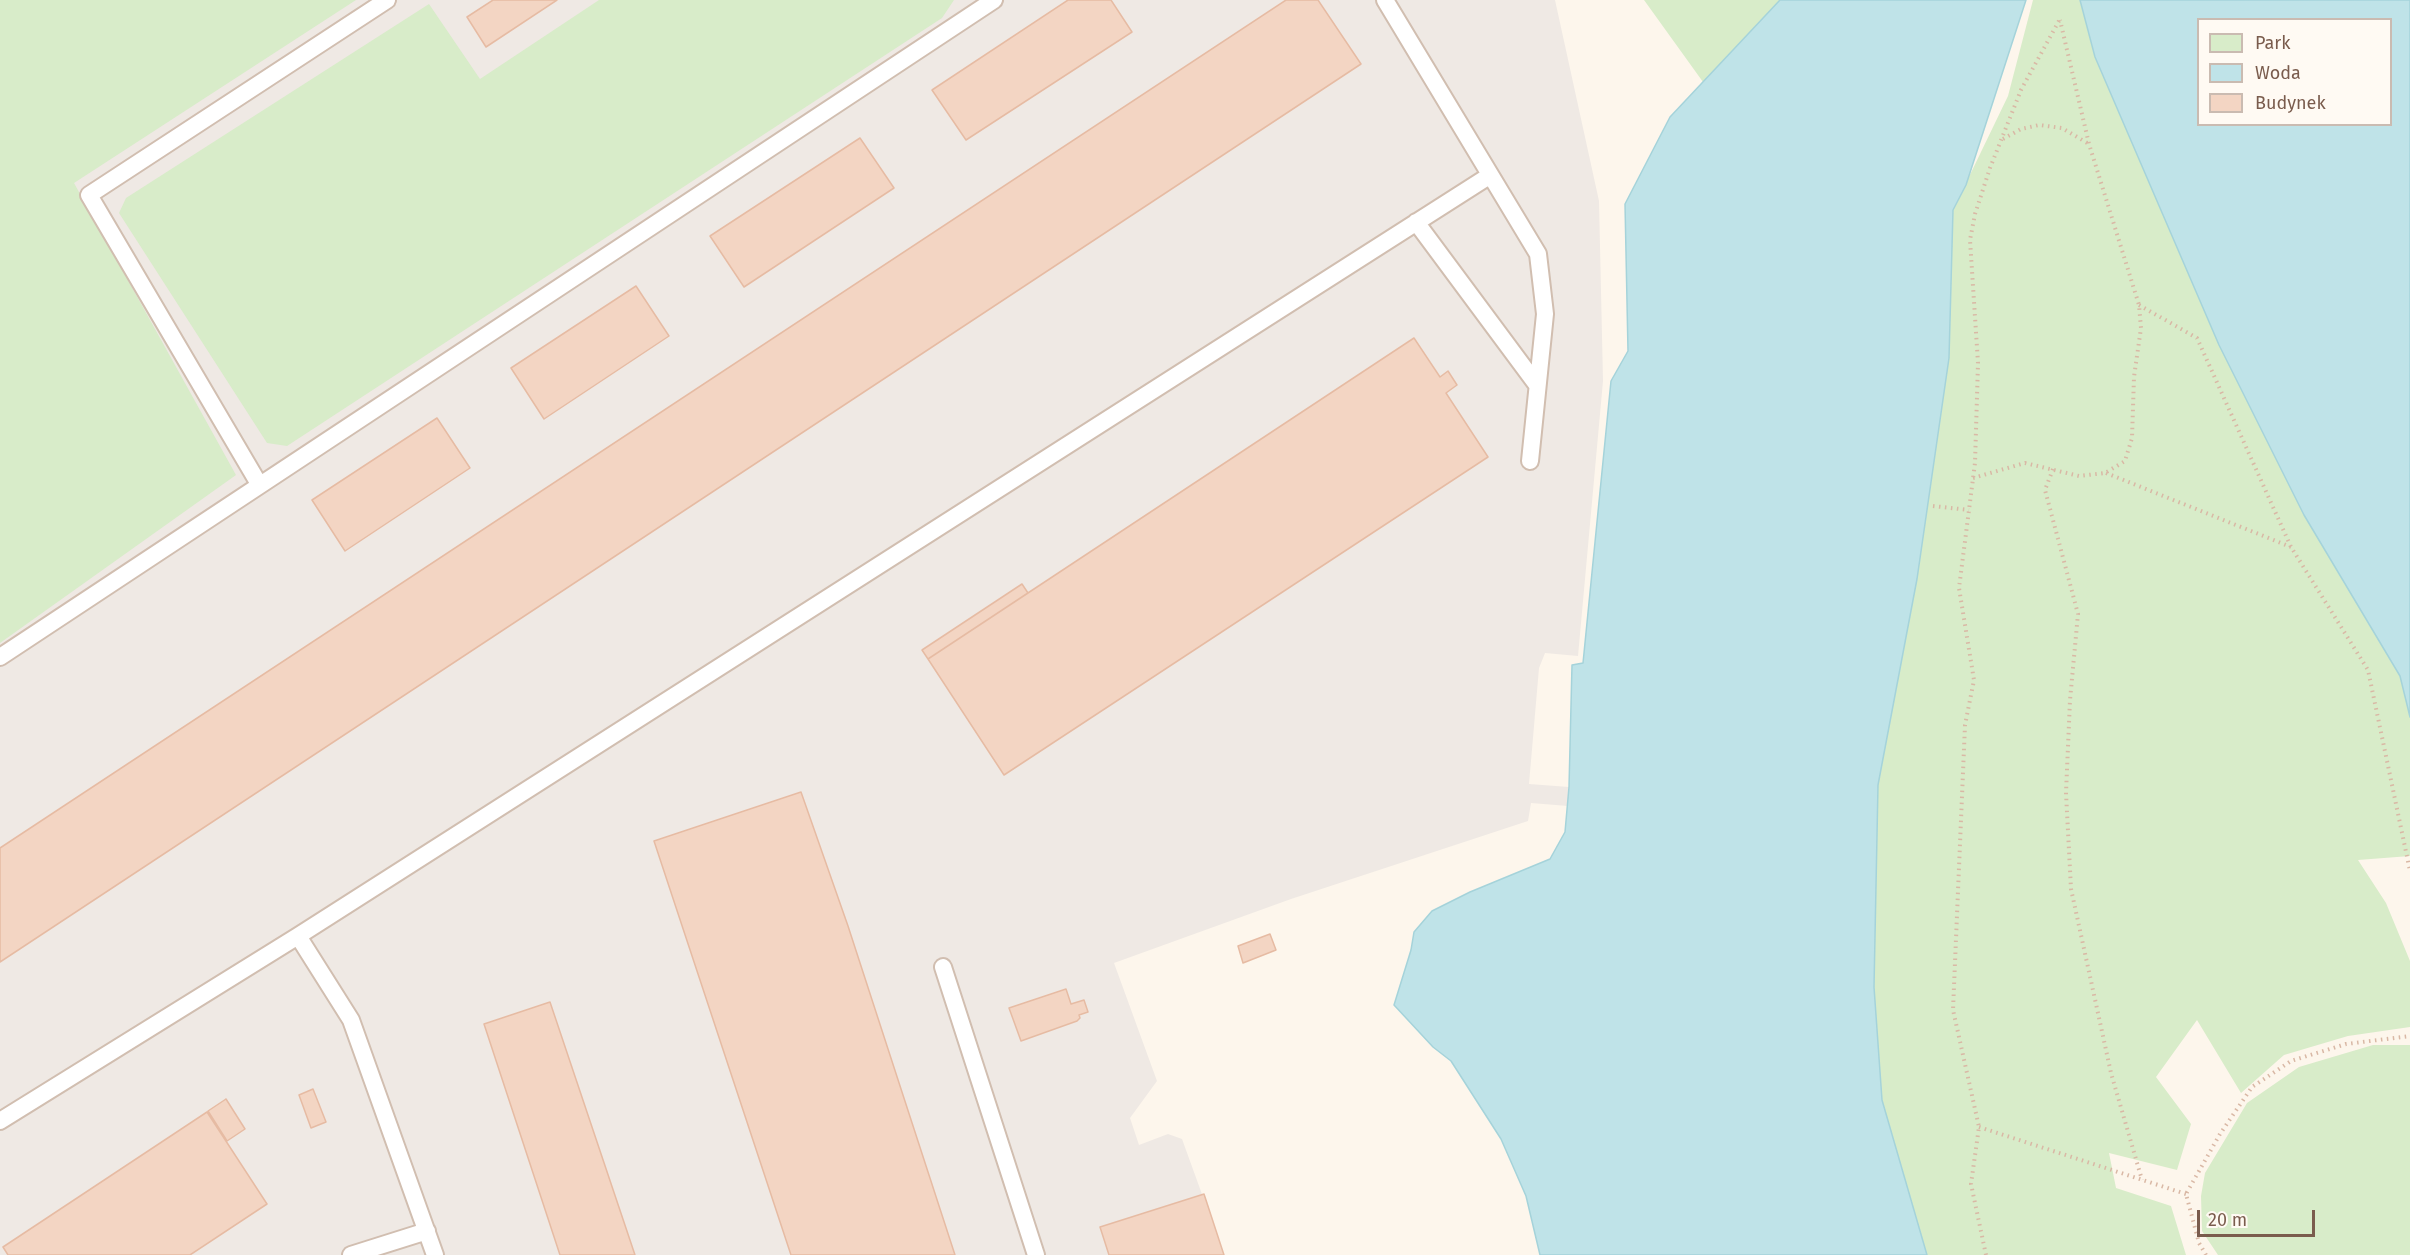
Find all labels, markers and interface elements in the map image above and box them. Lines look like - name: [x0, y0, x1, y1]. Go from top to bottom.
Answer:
- legend: [2197, 18, 2392, 126]
- text: Park: [2255, 32, 2290, 54]
- text: Woda: [2255, 62, 2301, 84]
- text: Budynek: [2255, 92, 2326, 114]
- scale bar: [2200, 1198, 2318, 1236]
- text: 20 m: [2208, 1209, 2247, 1231]

